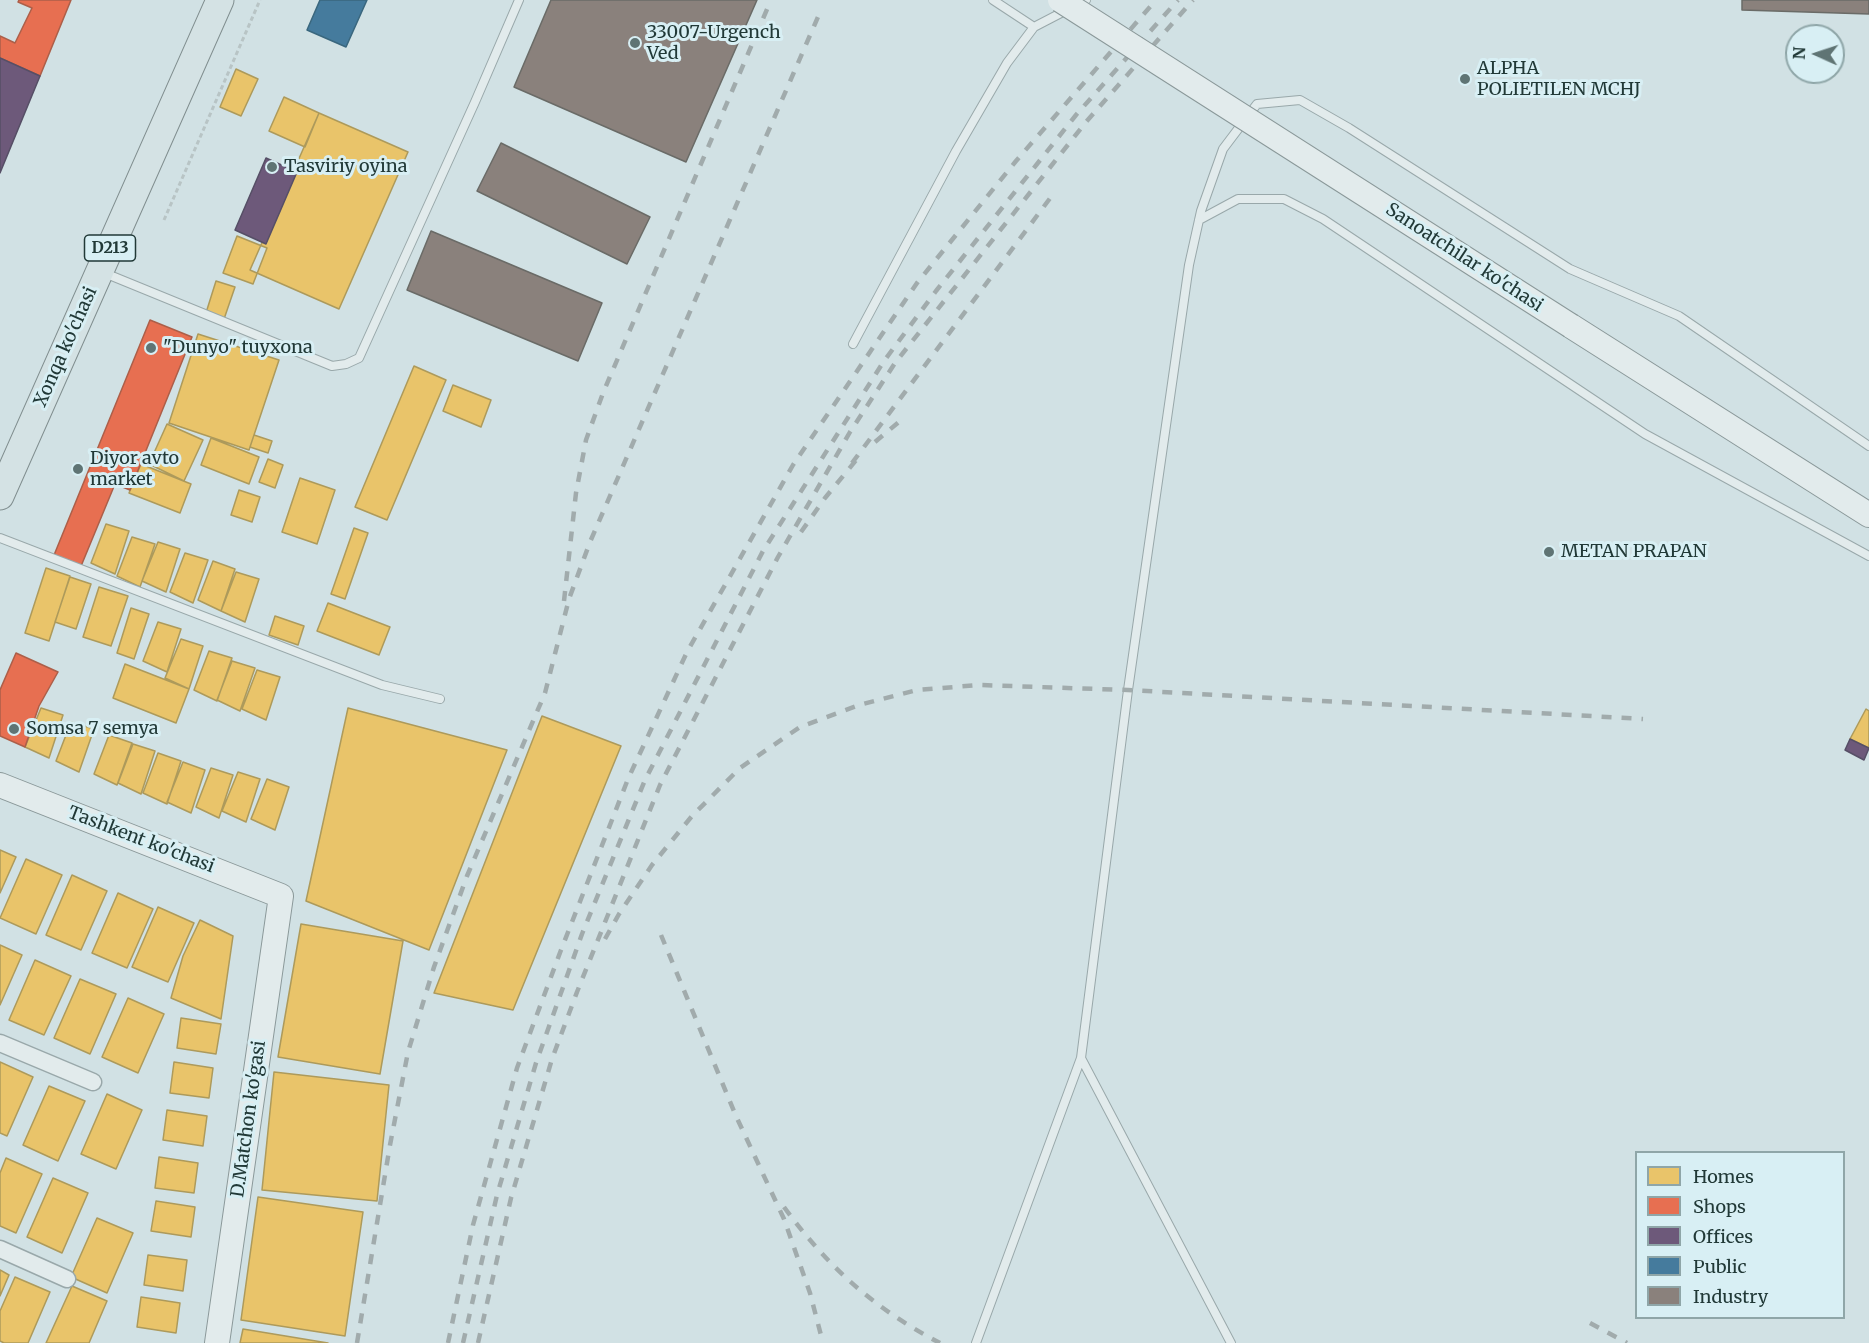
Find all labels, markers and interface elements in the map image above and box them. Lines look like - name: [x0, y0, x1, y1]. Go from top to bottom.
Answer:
- place label: 33007-Urgench Ved: [647, 22, 781, 64]
- north arrow: [1785, 24, 1845, 84]
- marker: 33007-Urgench Ved: [628, 36, 642, 50]
- text: N: [1789, 46, 1809, 60]
- place label: ALPHA POLIETILEN MCHJ: [1477, 58, 1641, 100]
- marker: ALPHA POLIETILEN MCHJ: [1458, 72, 1472, 86]
- place label: Tasviriy oyina: [284, 156, 407, 178]
- marker: Tasviriy oyina: [265, 160, 279, 174]
- street label: Sanoatchilar ko'chasi: [1381, 199, 1547, 317]
- road number: D213: [84, 235, 136, 261]
- street label: Xonqa ko'chasi: [30, 284, 102, 410]
- place label: "Dunyo" tuyxona: [163, 337, 313, 359]
- marker: "Dunyo" tuyxona: [144, 341, 158, 355]
- place label: Diyor avto market: [90, 448, 179, 490]
- marker: Diyor avto market: [71, 462, 85, 476]
- place label: METAN PRAPAN: [1561, 541, 1707, 563]
- marker: METAN PRAPAN: [1542, 545, 1556, 559]
- place label: Somsa 7 semya: [26, 718, 158, 740]
- marker: Somsa 7 semya: [7, 722, 21, 736]
- street label: Tashkent ko'chasi: [65, 802, 217, 878]
- street label: D.Matchon ko'gasi: [227, 1039, 271, 1199]
- legend: [1635, 1151, 1845, 1319]
- text: Homes: [1693, 1165, 1754, 1188]
- text: Shops: [1693, 1195, 1746, 1218]
- text: Offices: [1693, 1225, 1753, 1248]
- text: Public: [1693, 1255, 1747, 1278]
- text: Industry: [1693, 1285, 1768, 1308]

